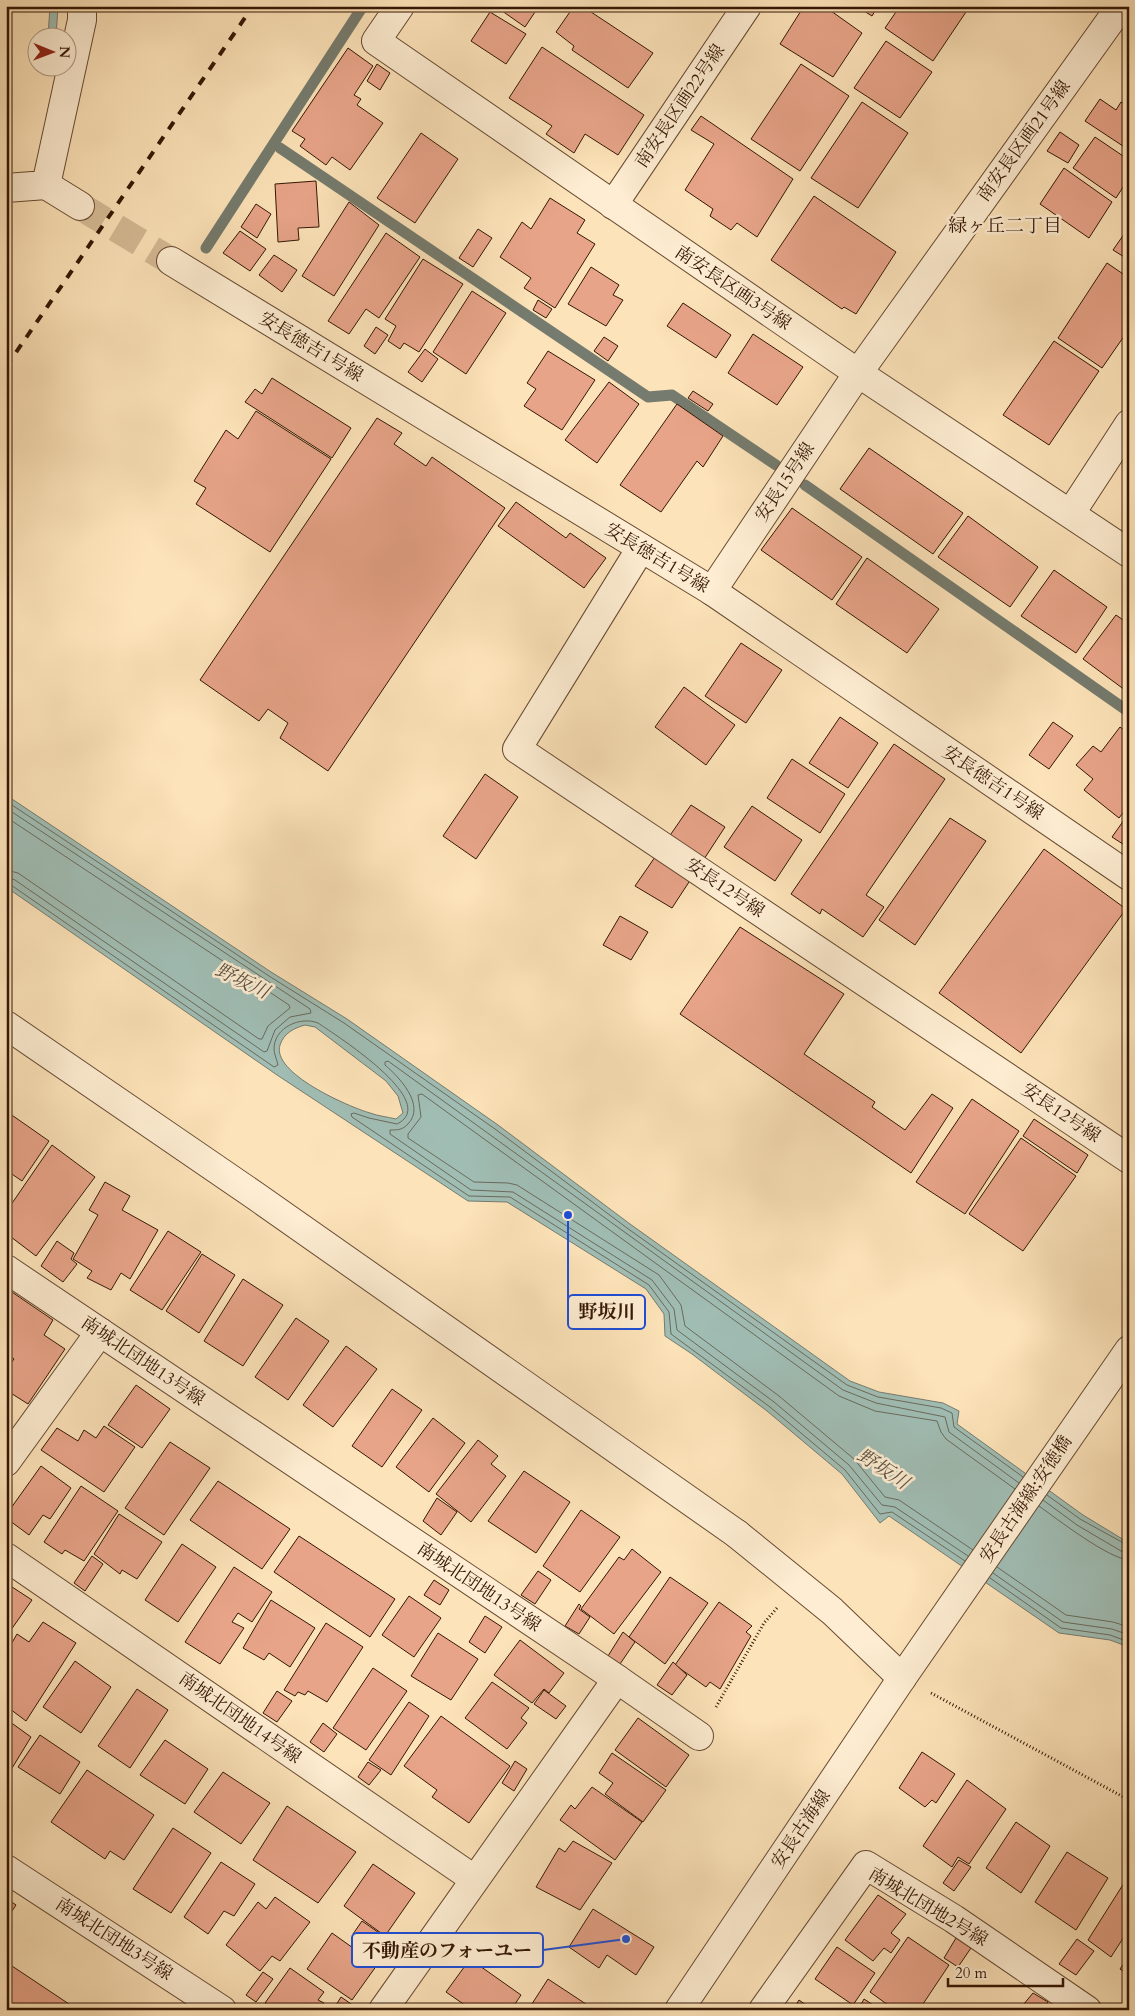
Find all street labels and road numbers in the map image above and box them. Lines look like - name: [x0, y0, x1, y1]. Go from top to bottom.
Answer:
- street label: 南安長区画22号線: [629, 39, 731, 173]
- street label: 南安長区画21号線: [971, 75, 1077, 207]
- street label: 南安長区画3号線: [670, 240, 796, 336]
- street label: 安長徳吉1号線: [254, 306, 368, 388]
- street label: 安長15号線: [749, 438, 821, 526]
- street label: 安長徳吉1号線: [600, 517, 714, 599]
- street label: 安長徳吉1号線: [937, 740, 1049, 826]
- street label: 安長12号線: [681, 852, 769, 924]
- street label: 安長12号線: [1017, 1077, 1105, 1149]
- street label: 南城北団地13号線: [76, 1310, 210, 1412]
- street label: 安長古海線;安徳橋: [974, 1430, 1078, 1568]
- street label: 南城北団地13号線: [412, 1536, 546, 1638]
- street label: 南城北団地14号線: [174, 1666, 306, 1770]
- street label: 安長古海線: [765, 1785, 837, 1873]
- street label: 南城北団地2号線: [864, 1861, 992, 1953]
- street label: 南城北団地3号線: [50, 1892, 178, 1986]

